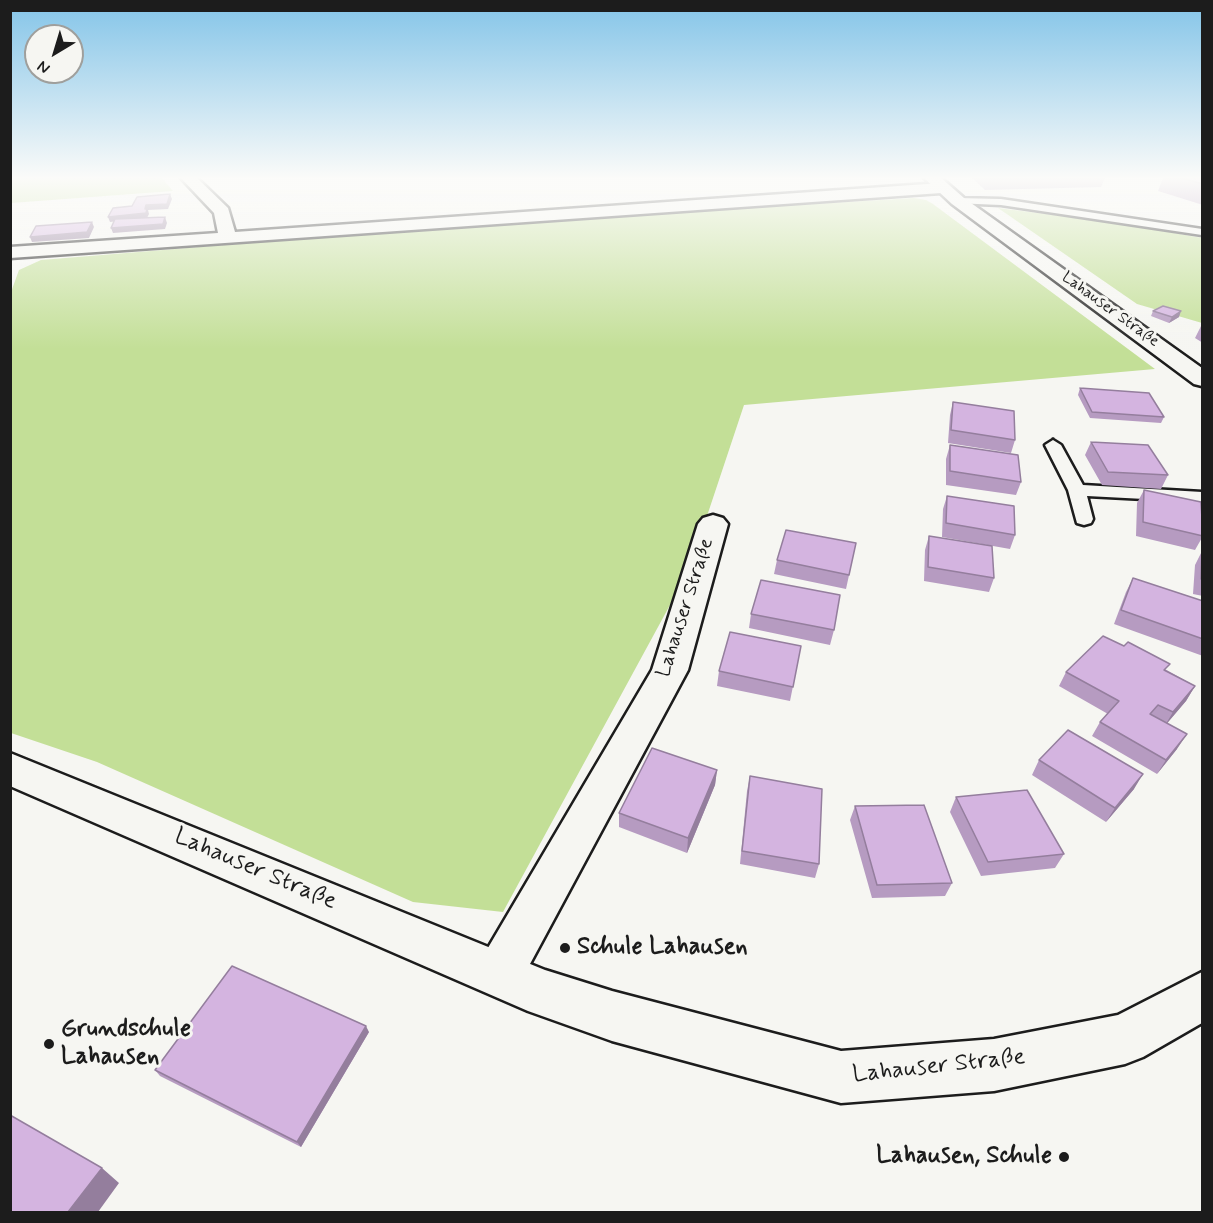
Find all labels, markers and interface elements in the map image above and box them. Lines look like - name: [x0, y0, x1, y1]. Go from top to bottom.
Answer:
- north arrow: [24, 24, 84, 84]
- text: N: [33, 55, 55, 79]
- street label: Lahauser Straße: [1058, 268, 1162, 352]
- street label: Lahauser Straße: [652, 535, 720, 681]
- street label: Lahauser Straße: [169, 823, 341, 917]
- place label: Schule Lahausen: [577, 934, 748, 962]
- marker: Schule Lahausen: [558, 941, 572, 955]
- place label: Grundschule Lahausen: [61, 1016, 191, 1072]
- marker: Grundschule Lahausen: [42, 1037, 56, 1051]
- street label: Lahauser Straße: [851, 1044, 1027, 1090]
- place label: Lahausen, Schule: [876, 1143, 1052, 1171]
- marker: Lahausen, Schule: [1057, 1150, 1071, 1164]

